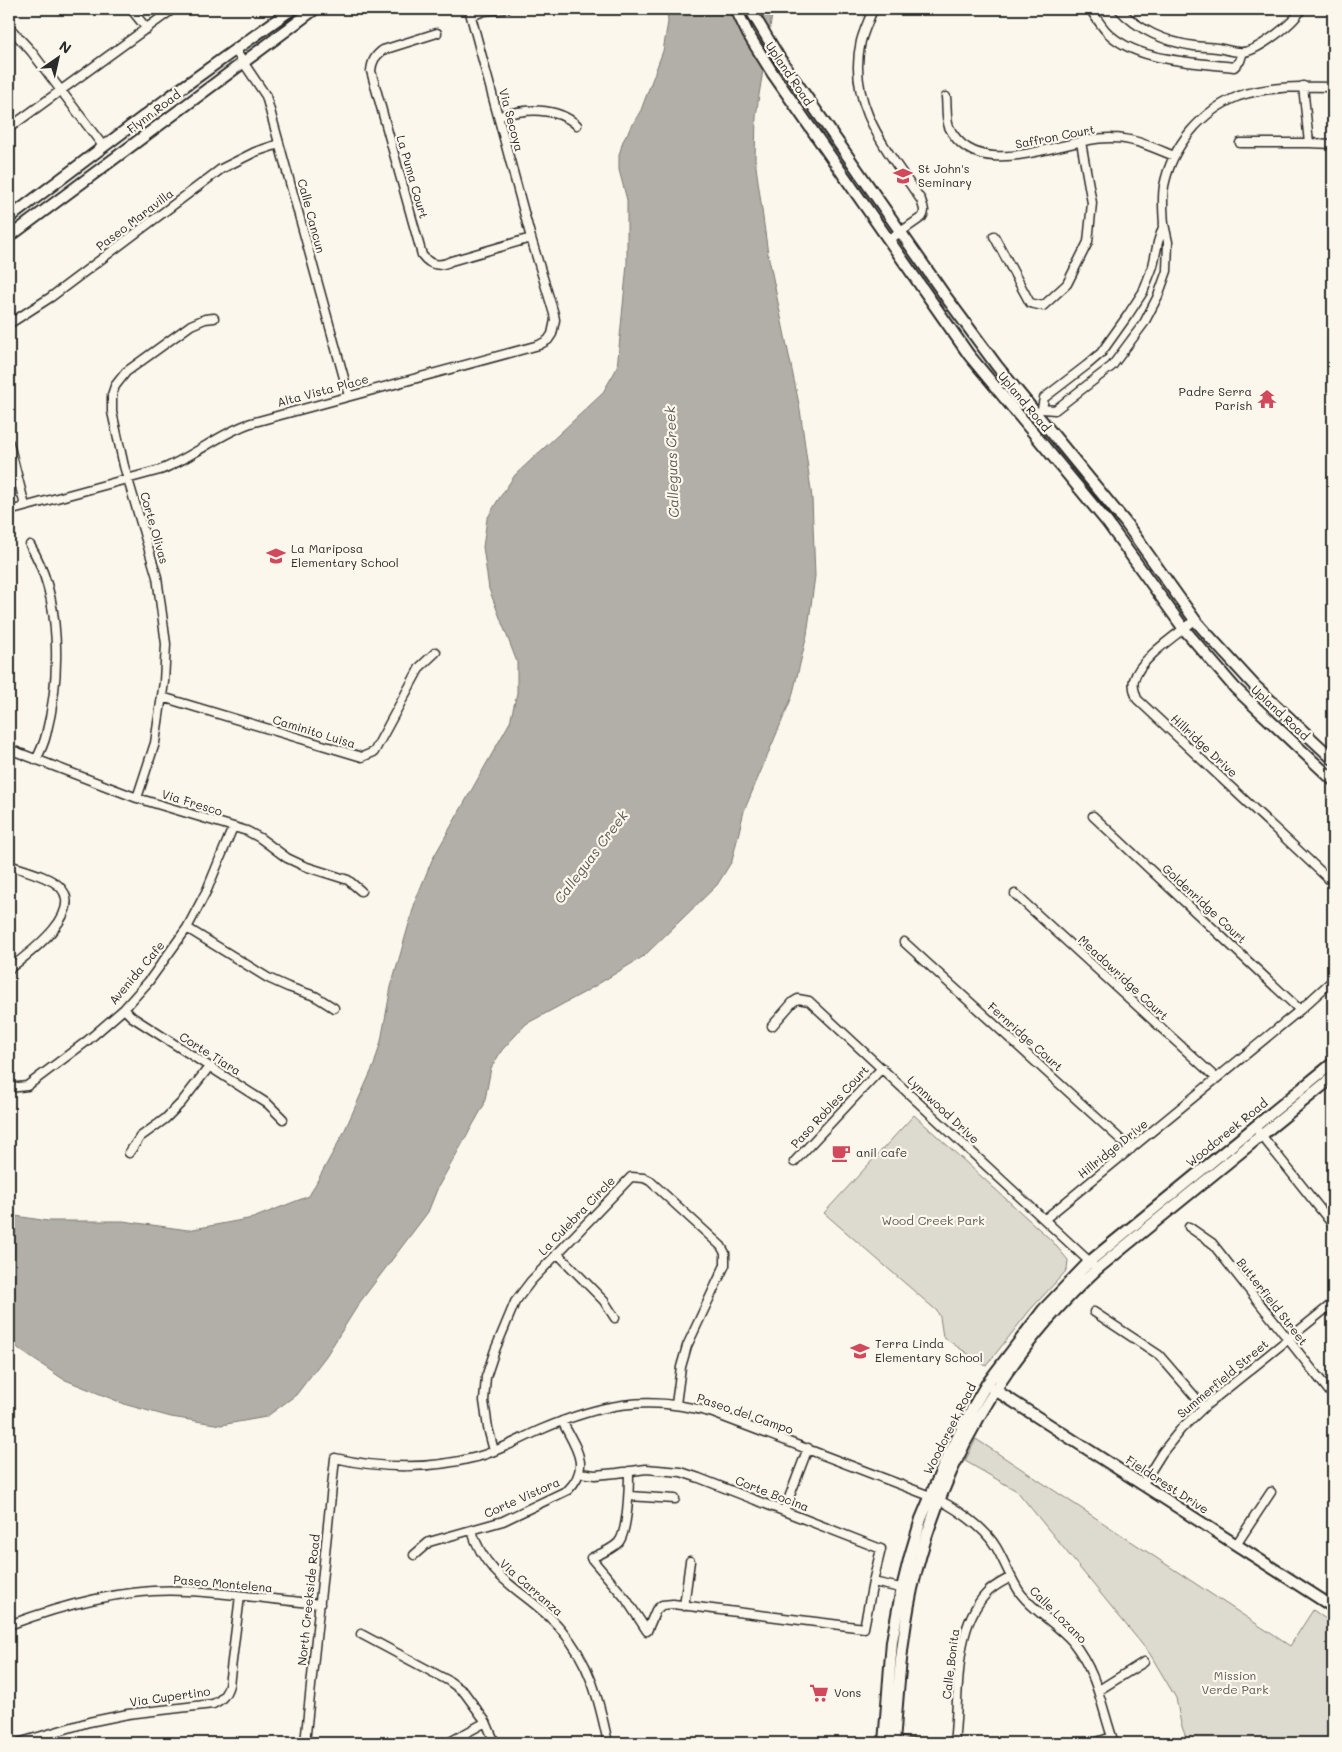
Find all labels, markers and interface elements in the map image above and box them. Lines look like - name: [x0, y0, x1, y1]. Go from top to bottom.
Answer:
- north arrow: [32, 32, 82, 82]
- text: N: [56, 36, 75, 58]
- street label: Upland Road: [763, 38, 817, 109]
- street label: Flynn Road: [123, 86, 184, 137]
- street label: Via Secoya: [496, 86, 528, 153]
- street label: Saffron Court: [1014, 120, 1096, 152]
- street label: La Puma Court: [393, 133, 432, 220]
- place label: St John's Seminary: [918, 160, 972, 190]
- school or university icon: St John's Seminary: [892, 165, 914, 187]
- street label: Calle Cancun: [294, 177, 330, 255]
- street label: Paseo Maravilla: [92, 185, 176, 254]
- street label: Upland Road: [995, 368, 1055, 435]
- street label: Alta Vista Place: [275, 370, 370, 410]
- place label: Padre Serra Parish: [1179, 383, 1252, 413]
- temple icon: Padre Serra Parish: [1256, 388, 1278, 410]
- water label: Calleguas Creek: [660, 405, 683, 518]
- street label: Corte Olivas: [137, 490, 173, 566]
- place label: La Mariposa Elementary School: [291, 540, 399, 570]
- school or university icon: La Mariposa Elementary School: [265, 545, 287, 567]
- street label: Upland Road: [1248, 681, 1313, 744]
- street label: Hillridge Drive: [1168, 710, 1241, 780]
- street label: Caminito Luisa: [271, 711, 358, 751]
- street label: Via Fresco: [160, 785, 225, 819]
- water label: Calleguas Creek: [549, 806, 632, 907]
- street label: Goldenridge Court: [1159, 860, 1250, 947]
- street label: Meadowridge Court: [1075, 931, 1172, 1023]
- street label: Avenida Cafe: [105, 937, 168, 1007]
- street label: Fernridge Court: [985, 998, 1067, 1074]
- street label: Corte Tiara: [177, 1028, 244, 1078]
- street label: Paso Robles Court: [787, 1061, 872, 1151]
- street label: Lynnwood Drive: [904, 1072, 983, 1147]
- street label: Woodcreek Road: [1182, 1094, 1271, 1170]
- street label: Hillridge Drive: [1074, 1115, 1151, 1181]
- cafe icon: anil cafe: [830, 1142, 852, 1164]
- place label: anil cafe: [856, 1144, 907, 1160]
- street label: La Culebra Circle: [534, 1172, 618, 1258]
- park label: Wood Creek Park: [881, 1212, 985, 1228]
- street label: Butterfield Street: [1234, 1255, 1312, 1348]
- place label: Terra Linda Elementary School: [875, 1335, 983, 1365]
- street label: Summerfield Street: [1173, 1335, 1271, 1421]
- school or university icon: Terra Linda Elementary School: [849, 1340, 871, 1362]
- street label: Woodcreek Road: [919, 1380, 979, 1477]
- street label: Paseo del Campo: [695, 1389, 796, 1437]
- street label: Fieldcrest Drive: [1123, 1451, 1212, 1517]
- street label: Corte Bocina: [733, 1472, 811, 1514]
- street label: Corte Vistora: [481, 1473, 562, 1521]
- street label: North Creekside Road: [293, 1533, 323, 1666]
- street label: Via Carranza: [497, 1555, 567, 1619]
- street label: Paseo Montelena: [173, 1571, 273, 1595]
- street label: Calle Lozano: [1027, 1582, 1091, 1646]
- street label: Calle Bonita: [938, 1628, 962, 1700]
- park label: Mission Verde Park: [1201, 1667, 1269, 1697]
- street label: Via Cupertino: [128, 1682, 211, 1710]
- supermarket icon: Vons: [808, 1682, 830, 1704]
- place label: Vons: [834, 1684, 861, 1700]

